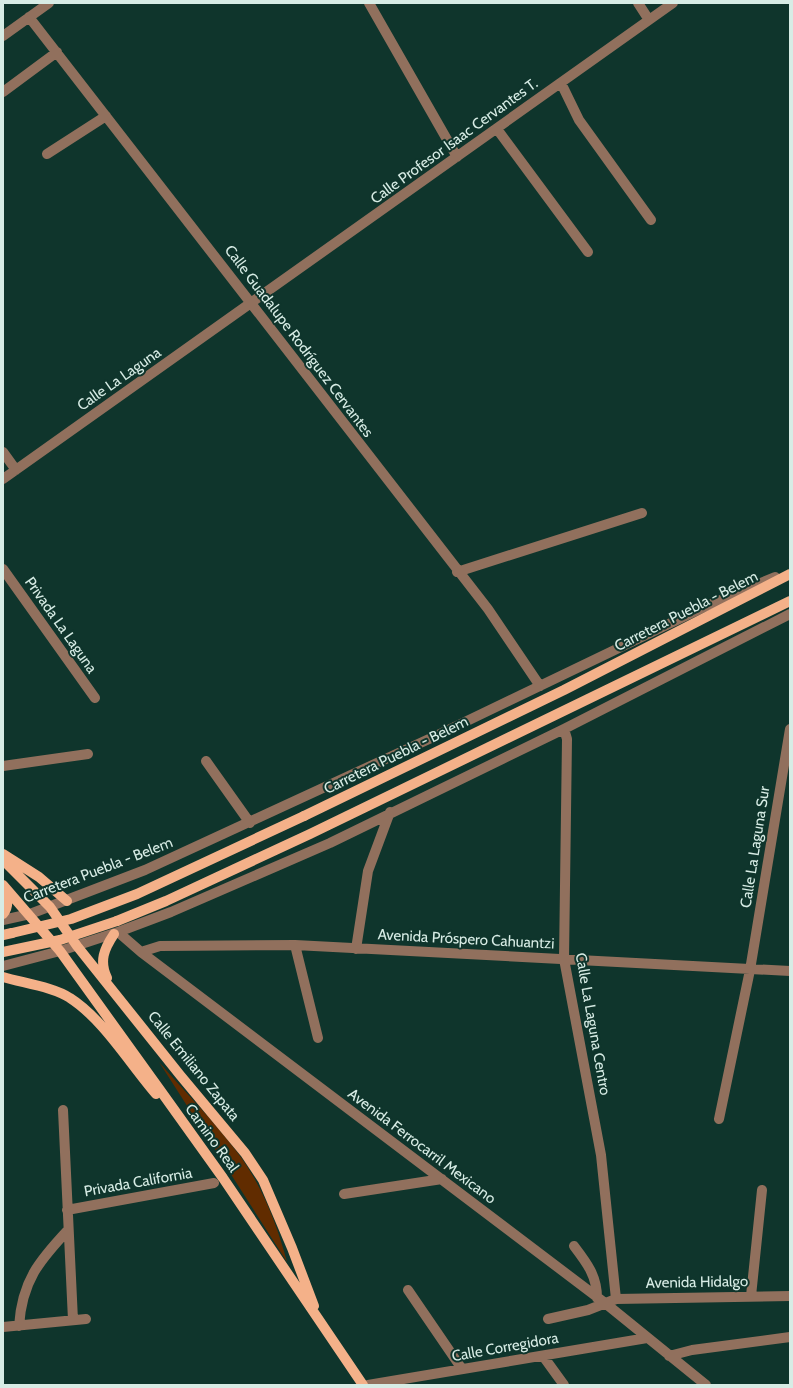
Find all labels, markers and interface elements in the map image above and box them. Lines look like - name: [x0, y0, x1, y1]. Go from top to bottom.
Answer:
- street label: Calle Profesor Isaac Cervantes T.: [367, 74, 541, 208]
- street label: Calle Guadalupe Rodríguez Cervantes: [221, 241, 377, 441]
- street label: Calle La Laguna: [74, 343, 165, 415]
- street label: Carretera Puebla - Belem: [611, 567, 761, 655]
- street label: Privada La Laguna: [21, 573, 101, 677]
- street label: Carretera Puebla - Belem: [321, 712, 471, 798]
- street label: Calle La Laguna Sur: [736, 785, 774, 909]
- street label: Carretera Puebla - Belem: [21, 833, 175, 907]
- street label: Avenida Próspero Cahuantzi: [377, 925, 555, 953]
- street label: Calle La Laguna Centro: [572, 951, 614, 1097]
- street label: Calle Emiliano Zapata: [144, 1008, 244, 1125]
- street label: Avenida Ferrocarril Mexicano: [344, 1084, 500, 1208]
- street label: Camino Real: [181, 1100, 243, 1176]
- street label: Privada California: [83, 1163, 194, 1200]
- street label: Avenida Hidalgo: [646, 1272, 748, 1292]
- street label: Calle Corregidora: [450, 1329, 561, 1365]

